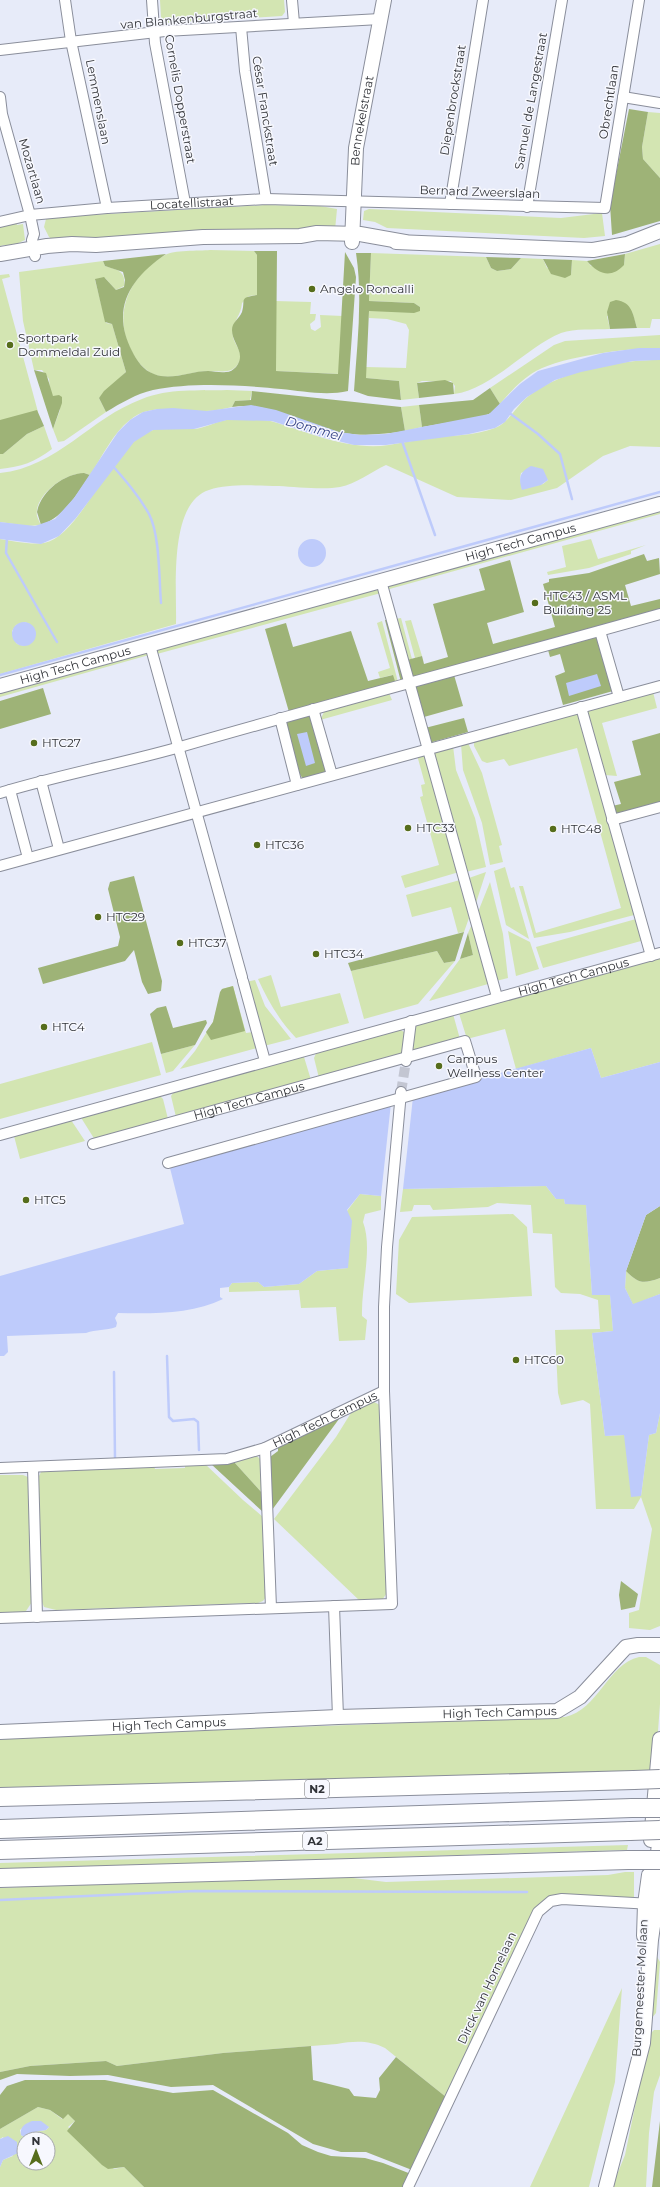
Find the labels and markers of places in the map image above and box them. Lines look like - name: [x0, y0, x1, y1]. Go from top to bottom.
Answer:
- place label: Angelo Roncalli: [320, 281, 414, 296]
- marker: Angelo Roncalli: [307, 284, 317, 294]
- place label: Sportpark Dommeldal Zuid: [18, 330, 120, 359]
- marker: Sportpark Dommeldal Zuid: [5, 340, 15, 350]
- place label: HTC43 / ASML Building 25: [543, 588, 627, 617]
- marker: HTC43 / ASML Building 25: [530, 598, 540, 608]
- place label: HTC27: [42, 735, 81, 750]
- marker: HTC27: [29, 738, 39, 748]
- place label: HTC33: [416, 820, 455, 835]
- place label: HTC48: [561, 821, 602, 836]
- marker: HTC33: [403, 823, 413, 833]
- marker: HTC48: [548, 824, 558, 834]
- place label: HTC36: [265, 837, 304, 852]
- marker: HTC36: [252, 840, 262, 850]
- place label: HTC29: [106, 909, 145, 924]
- marker: HTC29: [93, 912, 103, 922]
- place label: HTC37: [188, 935, 227, 950]
- marker: HTC37: [175, 938, 185, 948]
- place label: HTC34: [324, 946, 364, 961]
- marker: HTC34: [311, 949, 321, 959]
- place label: HTC4: [52, 1019, 85, 1034]
- marker: HTC4: [39, 1022, 49, 1032]
- place label: Campus Wellness Center: [447, 1051, 544, 1080]
- marker: Campus Wellness Center: [434, 1061, 444, 1071]
- place label: HTC5: [34, 1192, 66, 1207]
- marker: HTC5: [21, 1195, 31, 1205]
- place label: HTC60: [524, 1352, 564, 1367]
- marker: HTC60: [511, 1355, 521, 1365]

